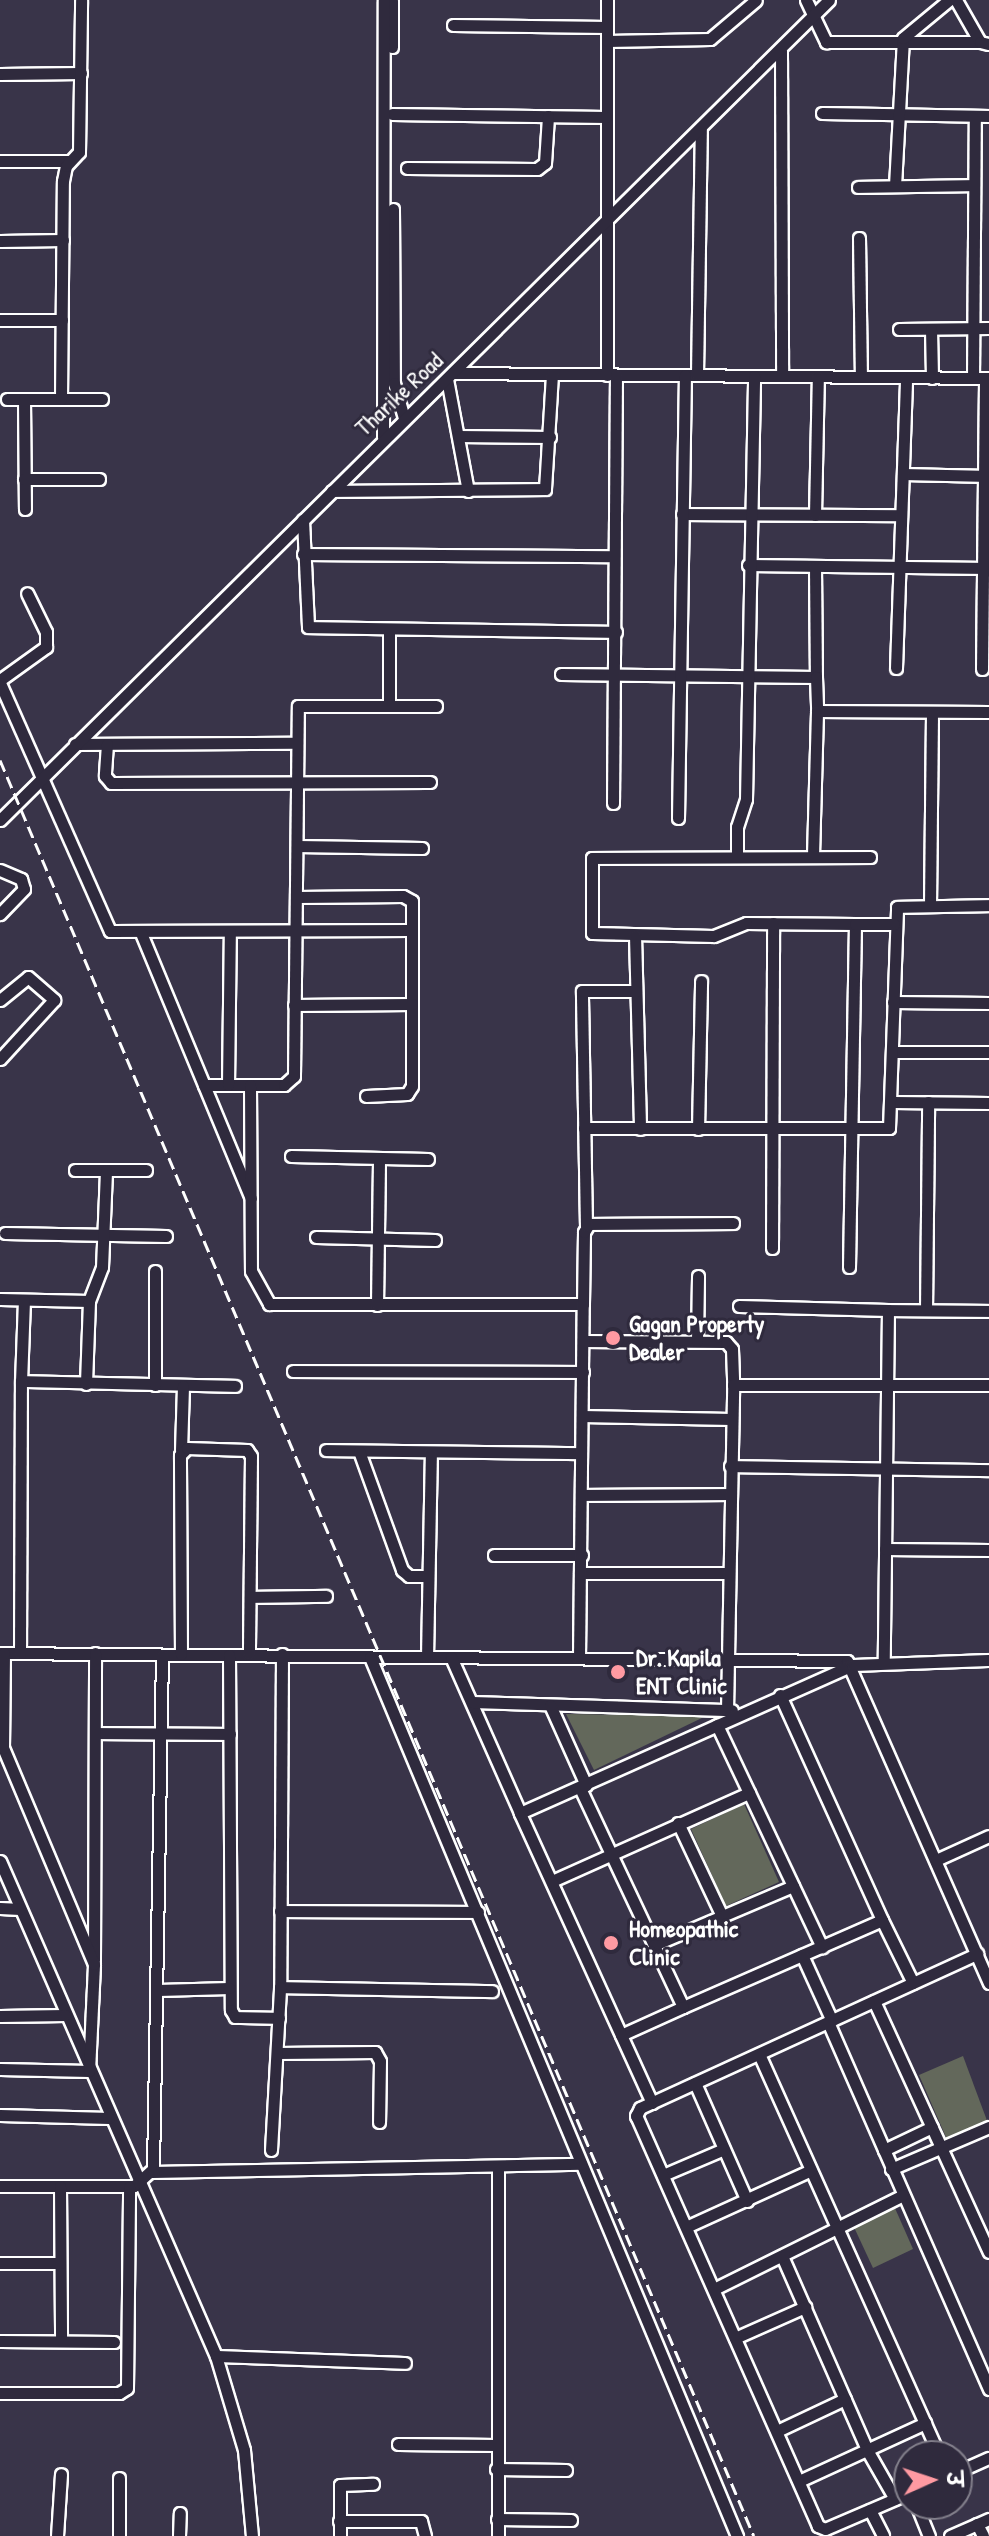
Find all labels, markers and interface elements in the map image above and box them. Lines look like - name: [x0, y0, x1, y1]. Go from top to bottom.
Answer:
- street label: Tharike Road: [349, 346, 449, 442]
- place label: Gagan Property Dealer: [629, 1310, 764, 1366]
- marker: Gagan Property Dealer: [604, 1329, 622, 1347]
- place label: Dr. Kapila ENT Clinic: [636, 1644, 727, 1700]
- marker: Dr. Kapila ENT Clinic: [607, 1661, 629, 1683]
- place label: Homeopathic Clinic: [629, 1915, 738, 1971]
- marker: Homeopathic Clinic: [600, 1932, 622, 1954]
- north arrow: [893, 2440, 973, 2520]
- text: उ: [940, 2471, 970, 2487]

